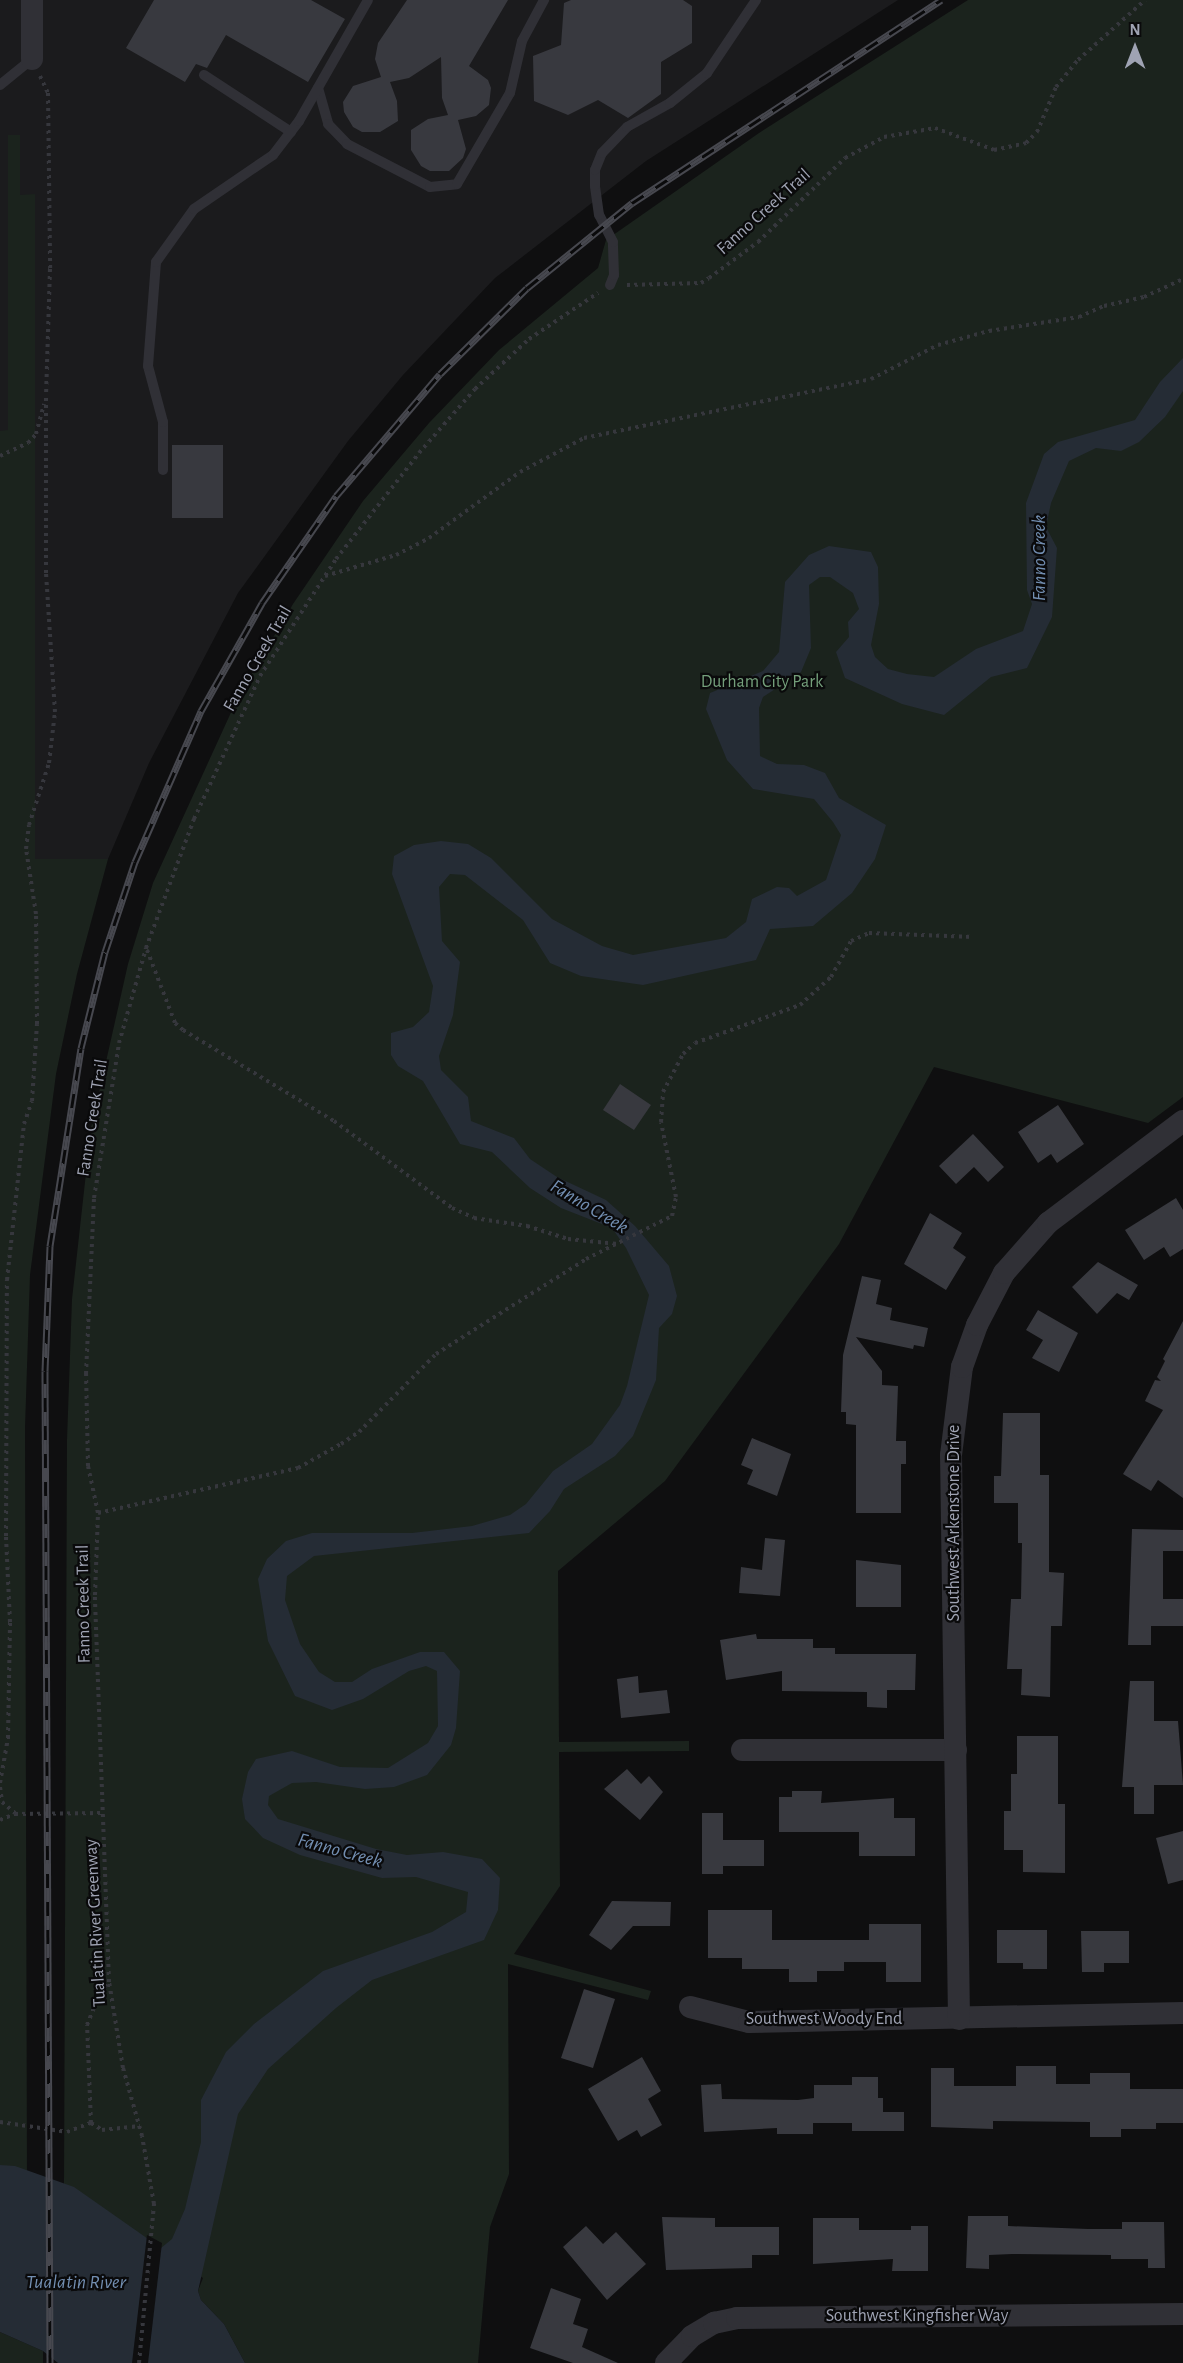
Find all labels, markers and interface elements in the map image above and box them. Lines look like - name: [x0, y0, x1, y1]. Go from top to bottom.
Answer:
- north arrow: [1105, 18, 1165, 78]
- text: N: [1129, 22, 1141, 38]
- street label: Fanno Creek Trail: [713, 164, 815, 260]
- water label: Fanno Creek: [1027, 515, 1051, 601]
- street label: Fanno Creek Trail: [219, 602, 297, 716]
- park label: Durham City Park: [701, 671, 823, 693]
- street label: Fanno Creek Trail: [73, 1058, 113, 1178]
- water label: Fanno Creek: [546, 1174, 632, 1240]
- street label: Southwest Arkenstone Drive: [943, 1425, 965, 1621]
- street label: Fanno Creek Trail: [72, 1545, 96, 1663]
- water label: Fanno Creek: [295, 1828, 385, 1874]
- street label: Tualatin River Greenway: [81, 1838, 111, 2008]
- street label: Southwest Woody End: [746, 2008, 902, 2030]
- water label: Tualatin River: [26, 2270, 126, 2294]
- street label: Southwest Kingfisher Way: [826, 2305, 1008, 2327]

